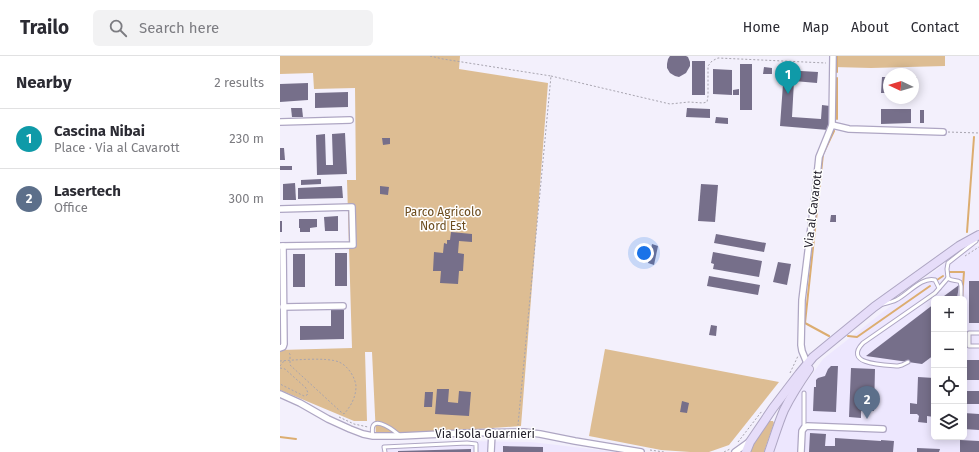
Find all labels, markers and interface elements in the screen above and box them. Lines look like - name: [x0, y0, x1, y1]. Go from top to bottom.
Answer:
- search box: [93, 10, 373, 46]
- text: Trailo: [20, 16, 69, 39]
- icon: search: [107, 17, 129, 39]
- text: Search here: [139, 19, 219, 37]
- text: Home: [743, 19, 780, 36]
- text: Map: [802, 19, 829, 36]
- text: About: [851, 19, 889, 36]
- text: Contact: [911, 19, 959, 36]
- pin: 1: [775, 61, 801, 94]
- north arrow: [883, 68, 919, 104]
- text: Nearby: [16, 72, 71, 93]
- text: 2 results: [214, 75, 264, 90]
- text: Cascina Nibai: [54, 122, 145, 140]
- text: 1: [26, 131, 32, 146]
- text: 230 m: [229, 131, 264, 146]
- text: Place · Via al Cavarott: [54, 140, 180, 155]
- street label: Via al Cavarott: [801, 169, 825, 249]
- text: Lasertech: [54, 182, 121, 200]
- text: 2: [26, 191, 32, 206]
- text: 300 m: [228, 191, 264, 206]
- text: Office: [54, 200, 88, 215]
- park label: Parco Agricolo Nord Est: [405, 205, 481, 233]
- your location: [634, 243, 654, 263]
- map controls: [931, 296, 967, 440]
- button: +: [931, 296, 967, 332]
- button: −: [931, 332, 967, 368]
- button: locate: [931, 368, 967, 404]
- pin: 2: [854, 386, 880, 419]
- button: layers: [931, 404, 967, 440]
- street label: Via Isola Guarnieri: [435, 427, 535, 441]

